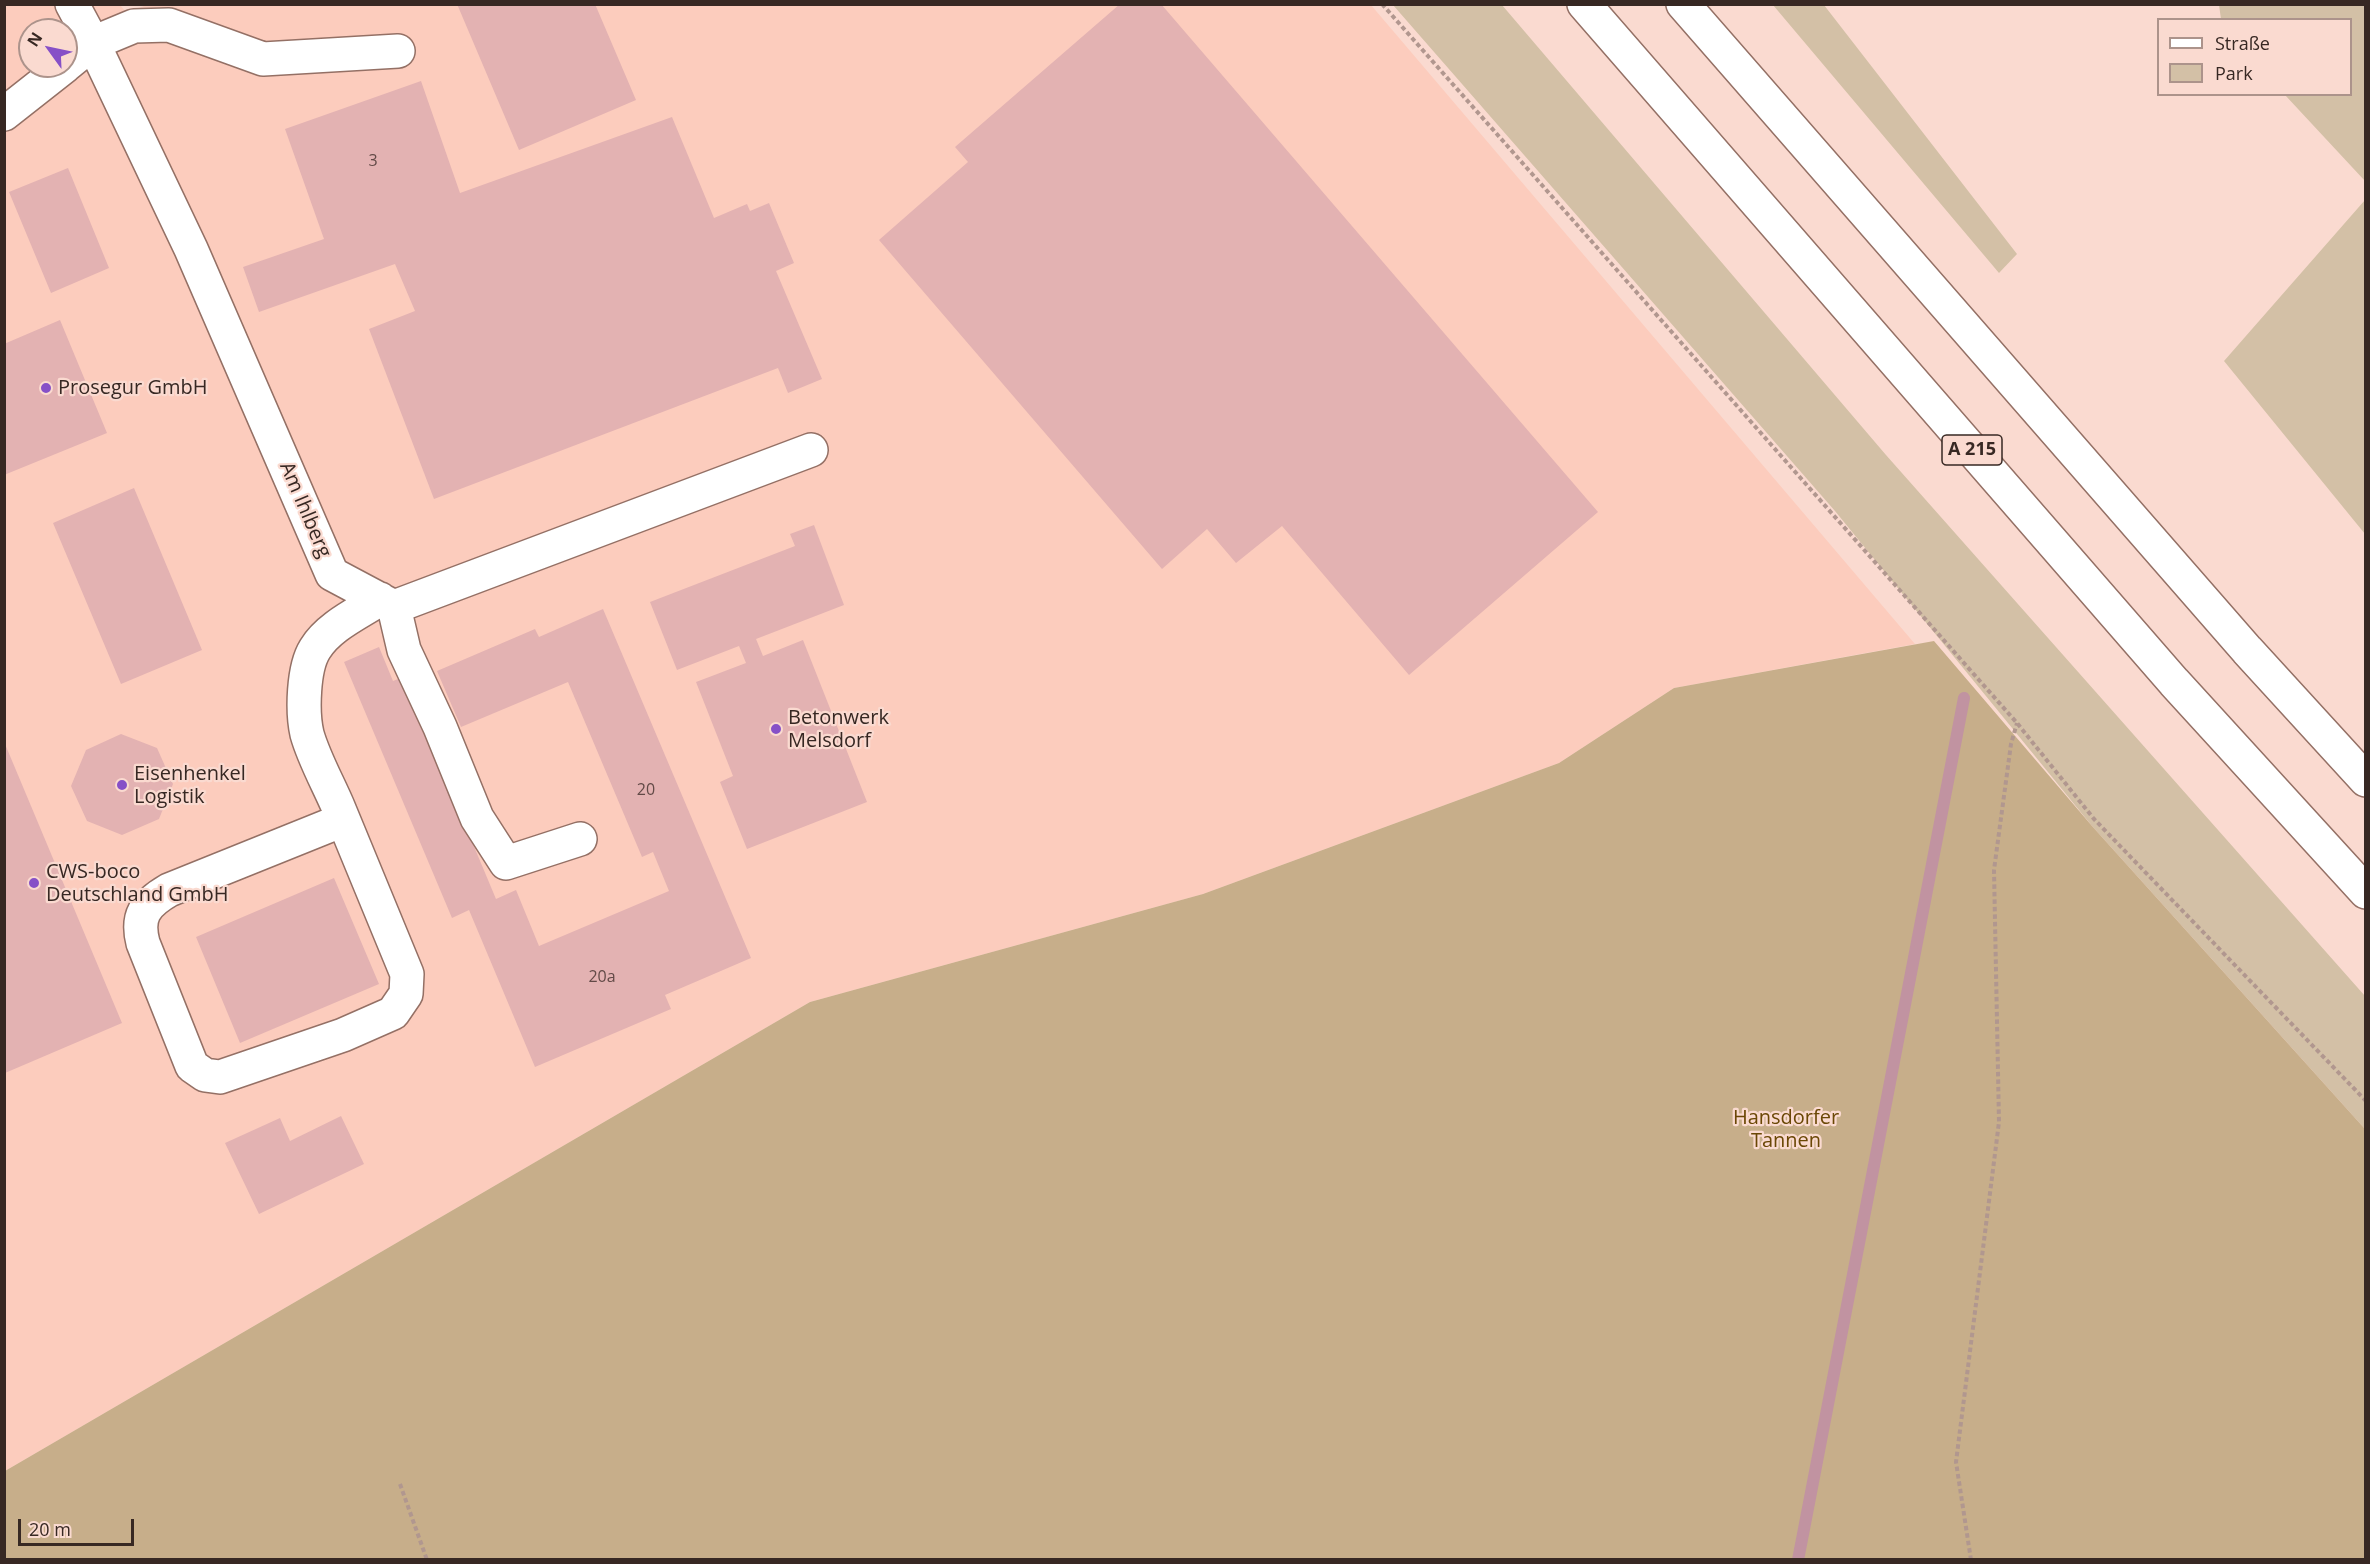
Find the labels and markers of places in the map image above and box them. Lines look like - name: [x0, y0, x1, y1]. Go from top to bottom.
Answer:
- place label: Prosegur GmbH: [58, 376, 208, 400]
- marker: Prosegur GmbH: [39, 381, 53, 395]
- place label: Betonwerk Melsdorf: [788, 706, 889, 753]
- marker: Betonwerk Melsdorf: [769, 722, 783, 736]
- place label: Eisenhenkel Logistik: [134, 762, 246, 809]
- marker: Eisenhenkel Logistik: [115, 778, 129, 792]
- place label: CWS-boco Deutschland GmbH: [46, 860, 228, 907]
- marker: CWS-boco Deutschland GmbH: [27, 876, 41, 890]

